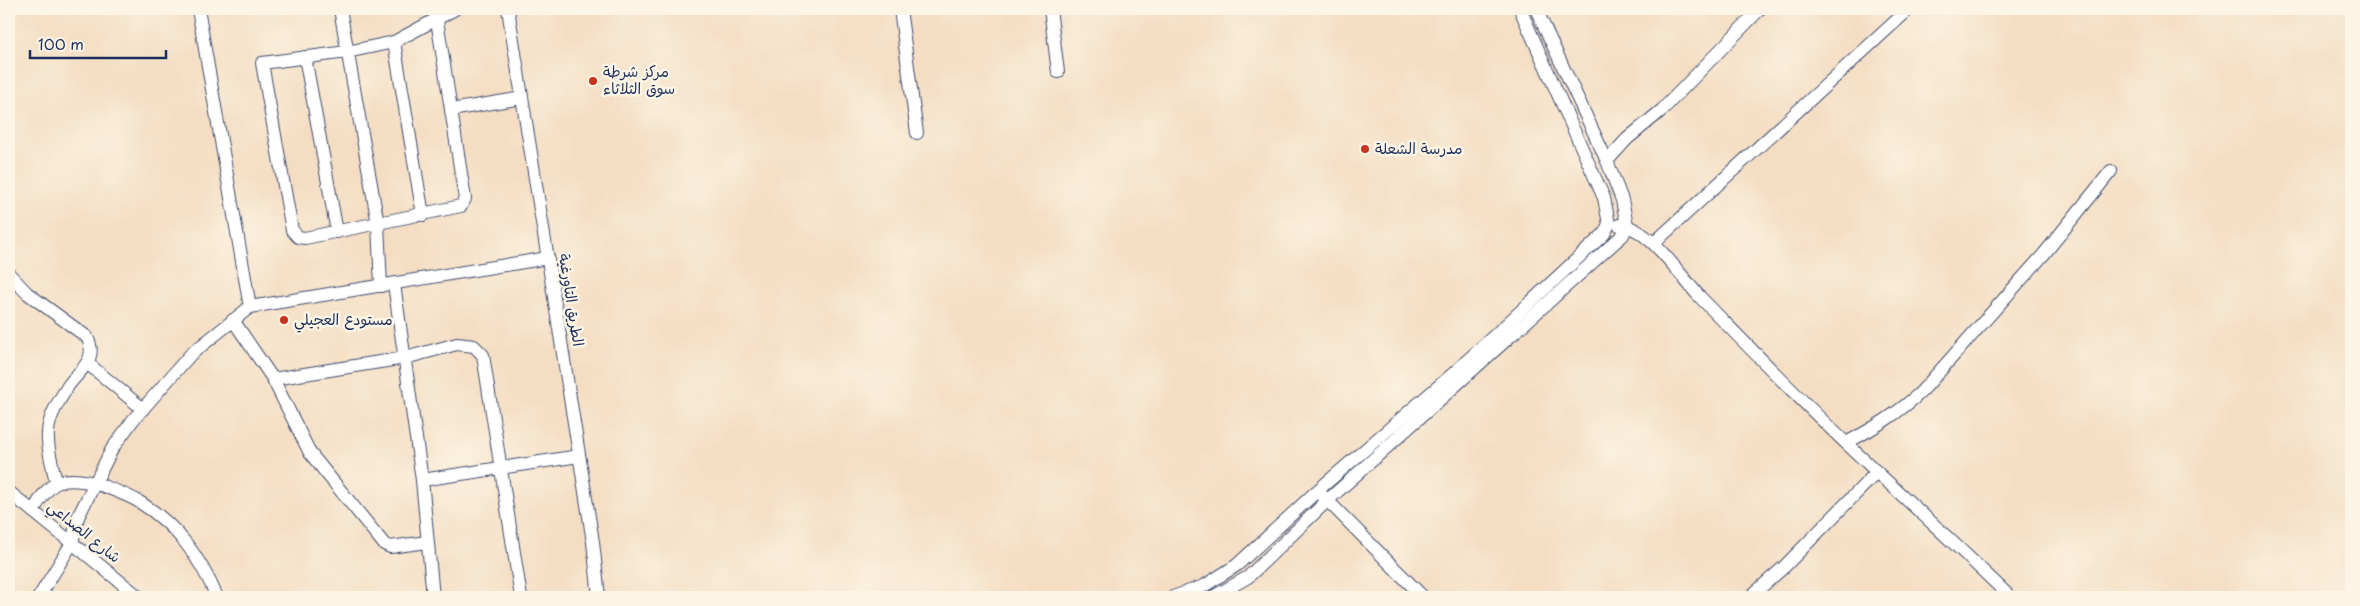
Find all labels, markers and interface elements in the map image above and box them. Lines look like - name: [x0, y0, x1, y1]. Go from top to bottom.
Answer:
- scale bar: [30, 28, 166, 60]
- text: 100 m: [38, 32, 84, 55]
- place label: مركز شرطة سوق الثلاثاء: [603, 59, 675, 99]
- marker: مركز شرطة سوق الثلاثاء: [587, 75, 599, 87]
- place label: مدرسة الشعلة: [1375, 136, 1463, 159]
- marker: مدرسة الشعلة: [1359, 143, 1371, 155]
- street label: الطريق التاورغية: [554, 252, 591, 348]
- place label: مستودع العجيلي: [294, 307, 393, 333]
- marker: مستودع العجيلي: [278, 314, 290, 326]
- street label: شارع الصداعي: [41, 494, 127, 570]

